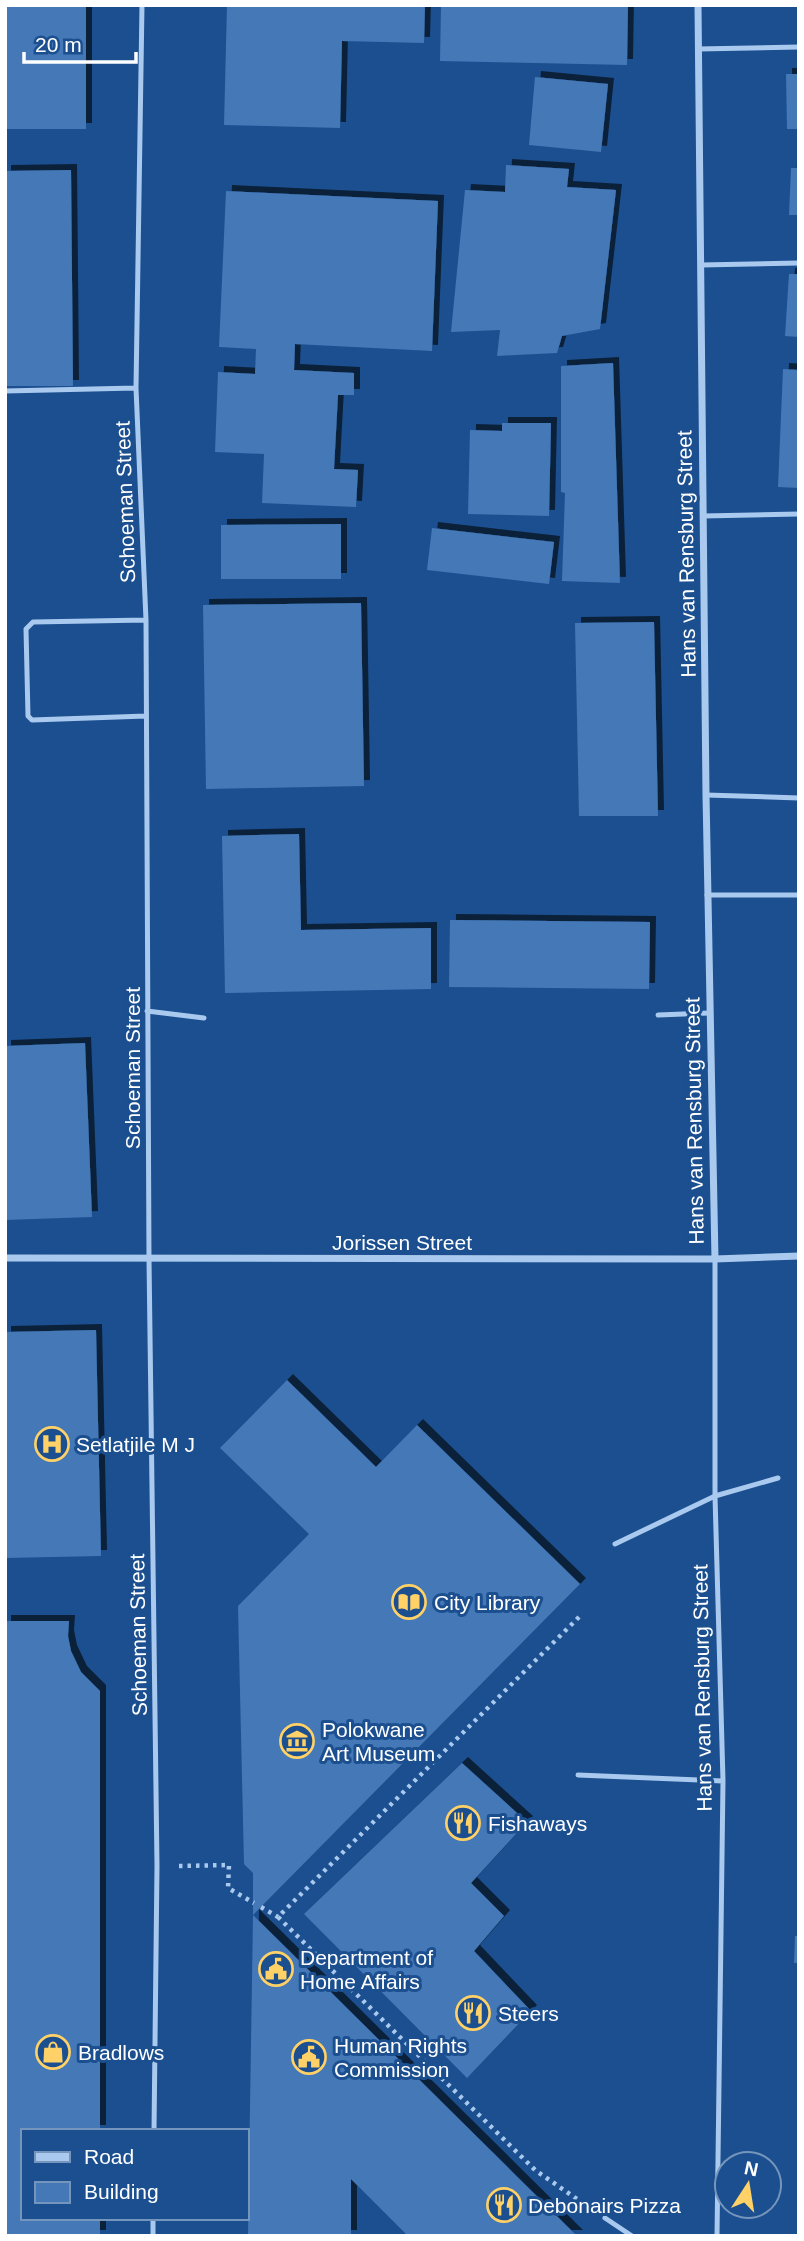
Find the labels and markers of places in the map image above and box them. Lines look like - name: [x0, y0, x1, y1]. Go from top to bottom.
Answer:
- hospital icon: Setlatjile M J: [33, 1425, 71, 1463]
- place label: Setlatjile M J: [76, 1433, 195, 1456]
- library icon: City Library: [390, 1583, 428, 1621]
- place label: City Library: [434, 1591, 541, 1614]
- place label: Polokwane Art Museum: [322, 1718, 435, 1765]
- museum icon: Polokwane Art Museum: [278, 1722, 316, 1760]
- restaurant icon: Fishaways: [444, 1804, 482, 1842]
- place label: Fishaways: [488, 1812, 587, 1835]
- place label: Department of Home Affairs: [300, 1946, 433, 1993]
- public building icon: Department of Home Affairs: [257, 1950, 295, 1988]
- restaurant icon: Steers: [454, 1994, 492, 2032]
- place label: Steers: [498, 2002, 559, 2025]
- shop icon: Bradlows: [34, 2033, 72, 2071]
- place label: Human Rights Commission: [334, 2034, 467, 2081]
- public building icon: Human Rights Commission: [290, 2038, 328, 2076]
- place label: Bradlows: [78, 2041, 164, 2064]
- restaurant icon: Debonairs Pizza: [485, 2186, 523, 2224]
- place label: Debonairs Pizza: [528, 2194, 681, 2217]

